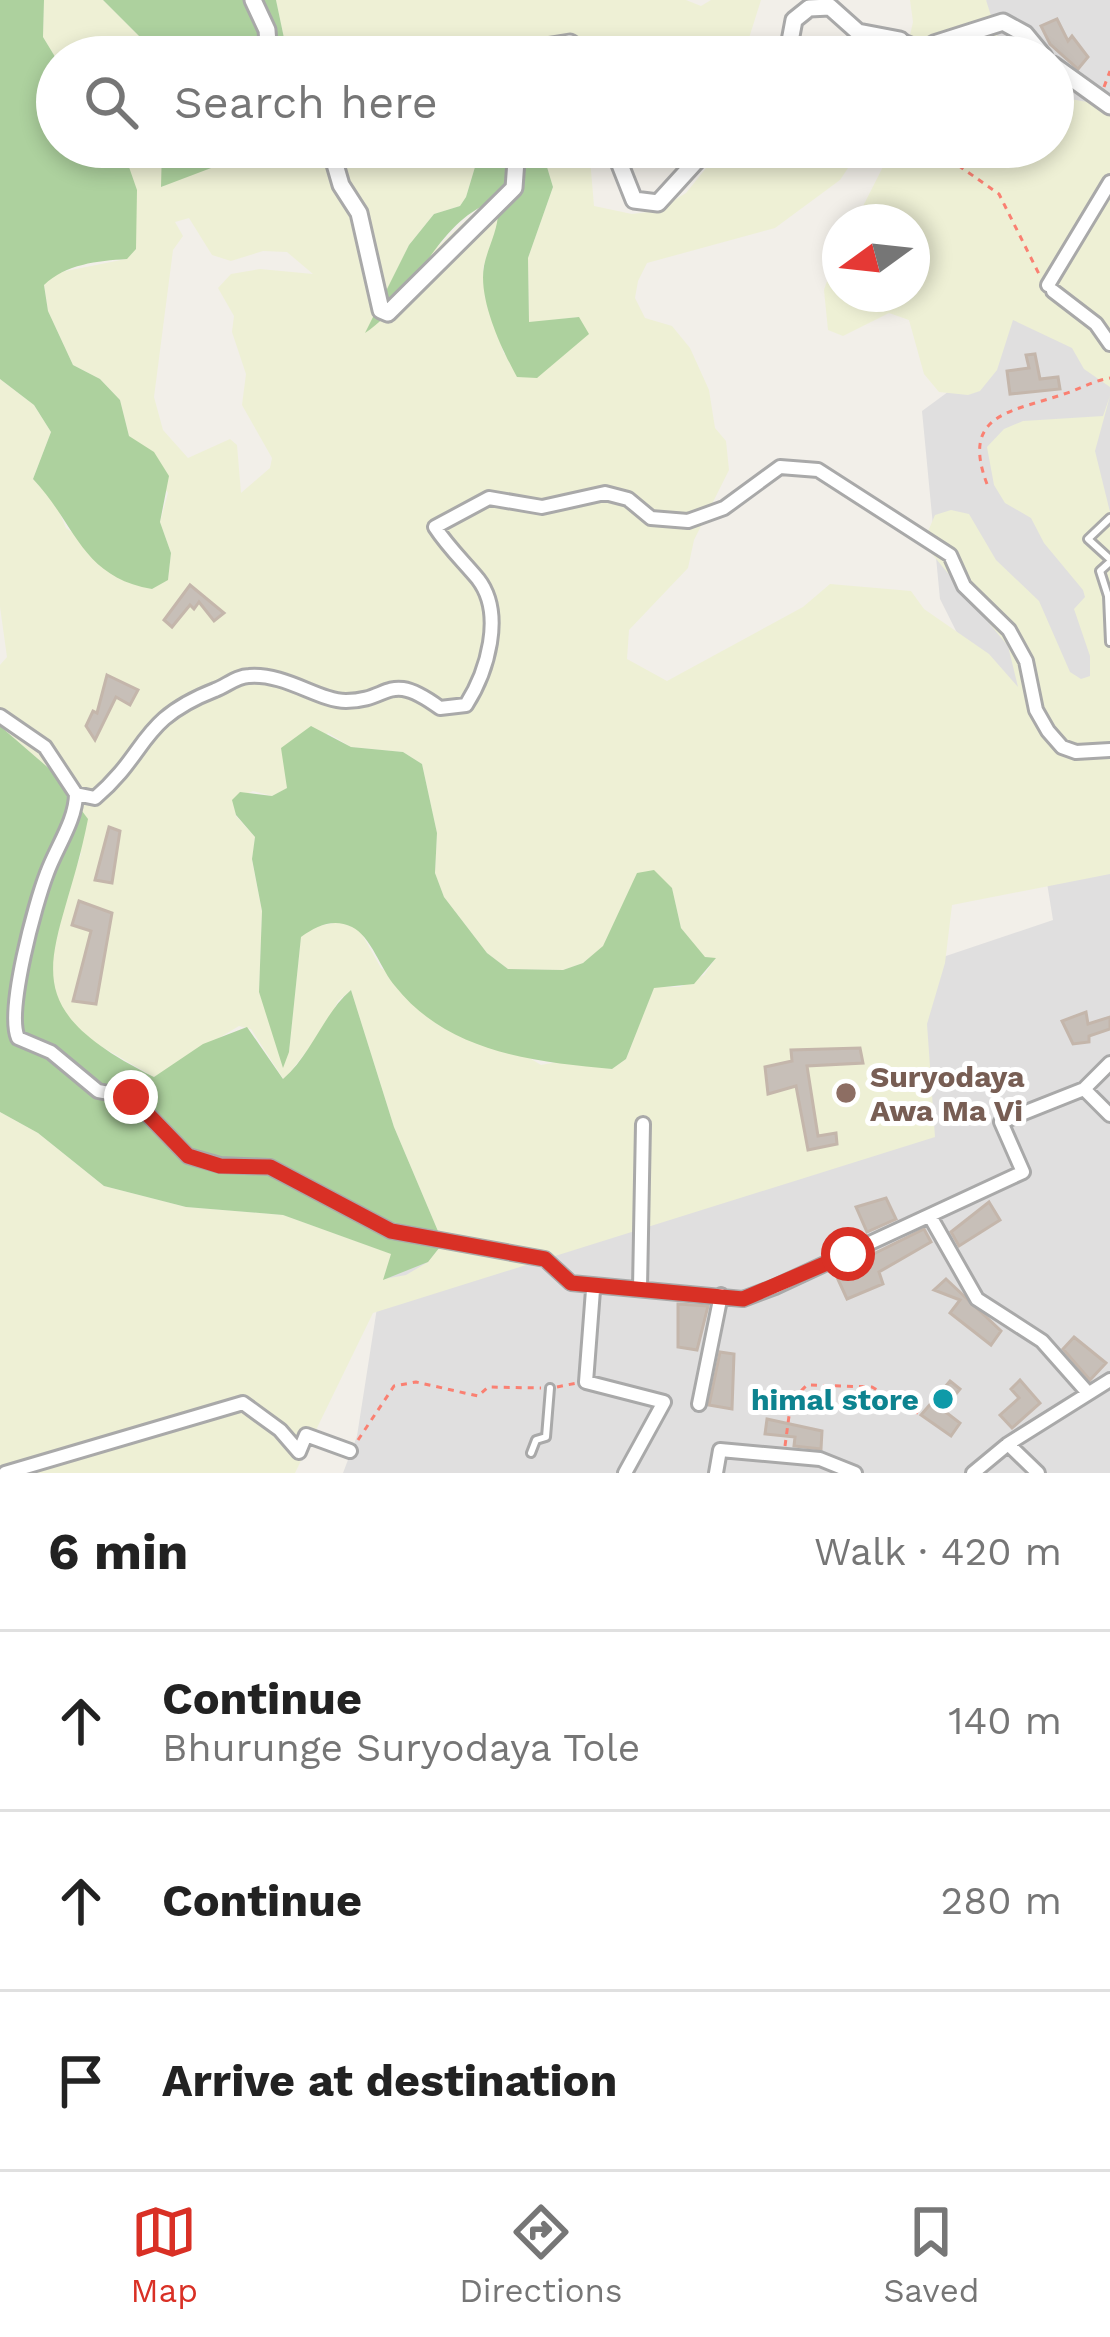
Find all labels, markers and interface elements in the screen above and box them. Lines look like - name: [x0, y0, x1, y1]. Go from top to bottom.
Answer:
- search box: [36, 36, 1074, 168]
- icon: search: [78, 69, 144, 135]
- text: Search here: [174, 76, 438, 129]
- north arrow: [822, 204, 930, 312]
- place label: Suryodaya Awa Ma Vi: [870, 1059, 1025, 1128]
- route end: [104, 1070, 158, 1124]
- marker: Suryodaya Awa Ma Vi: [833, 1080, 859, 1106]
- route start: [821, 1227, 875, 1281]
- place label: himal store: [751, 1382, 919, 1417]
- marker: himal store: [930, 1386, 956, 1412]
- text: 6 min: [48, 1522, 188, 1581]
- text: Walk · 420 m: [814, 1529, 1062, 1574]
- text: Continue: [162, 1672, 362, 1725]
- icon: ahead: [48, 1688, 114, 1754]
- text: 140 m: [948, 1698, 1062, 1743]
- text: Bhurunge Suryodaya Tole: [162, 1725, 640, 1770]
- icon: ahead: [48, 1868, 114, 1934]
- text: Continue: [162, 1874, 362, 1927]
- text: 280 m: [941, 1878, 1062, 1923]
- icon: arrive: [48, 2048, 114, 2114]
- text: Arrive at destination: [162, 2054, 617, 2107]
- tab: Map: [131, 2199, 198, 2310]
- tab: Directions: [459, 2199, 622, 2310]
- tab: Saved: [884, 2199, 979, 2310]

